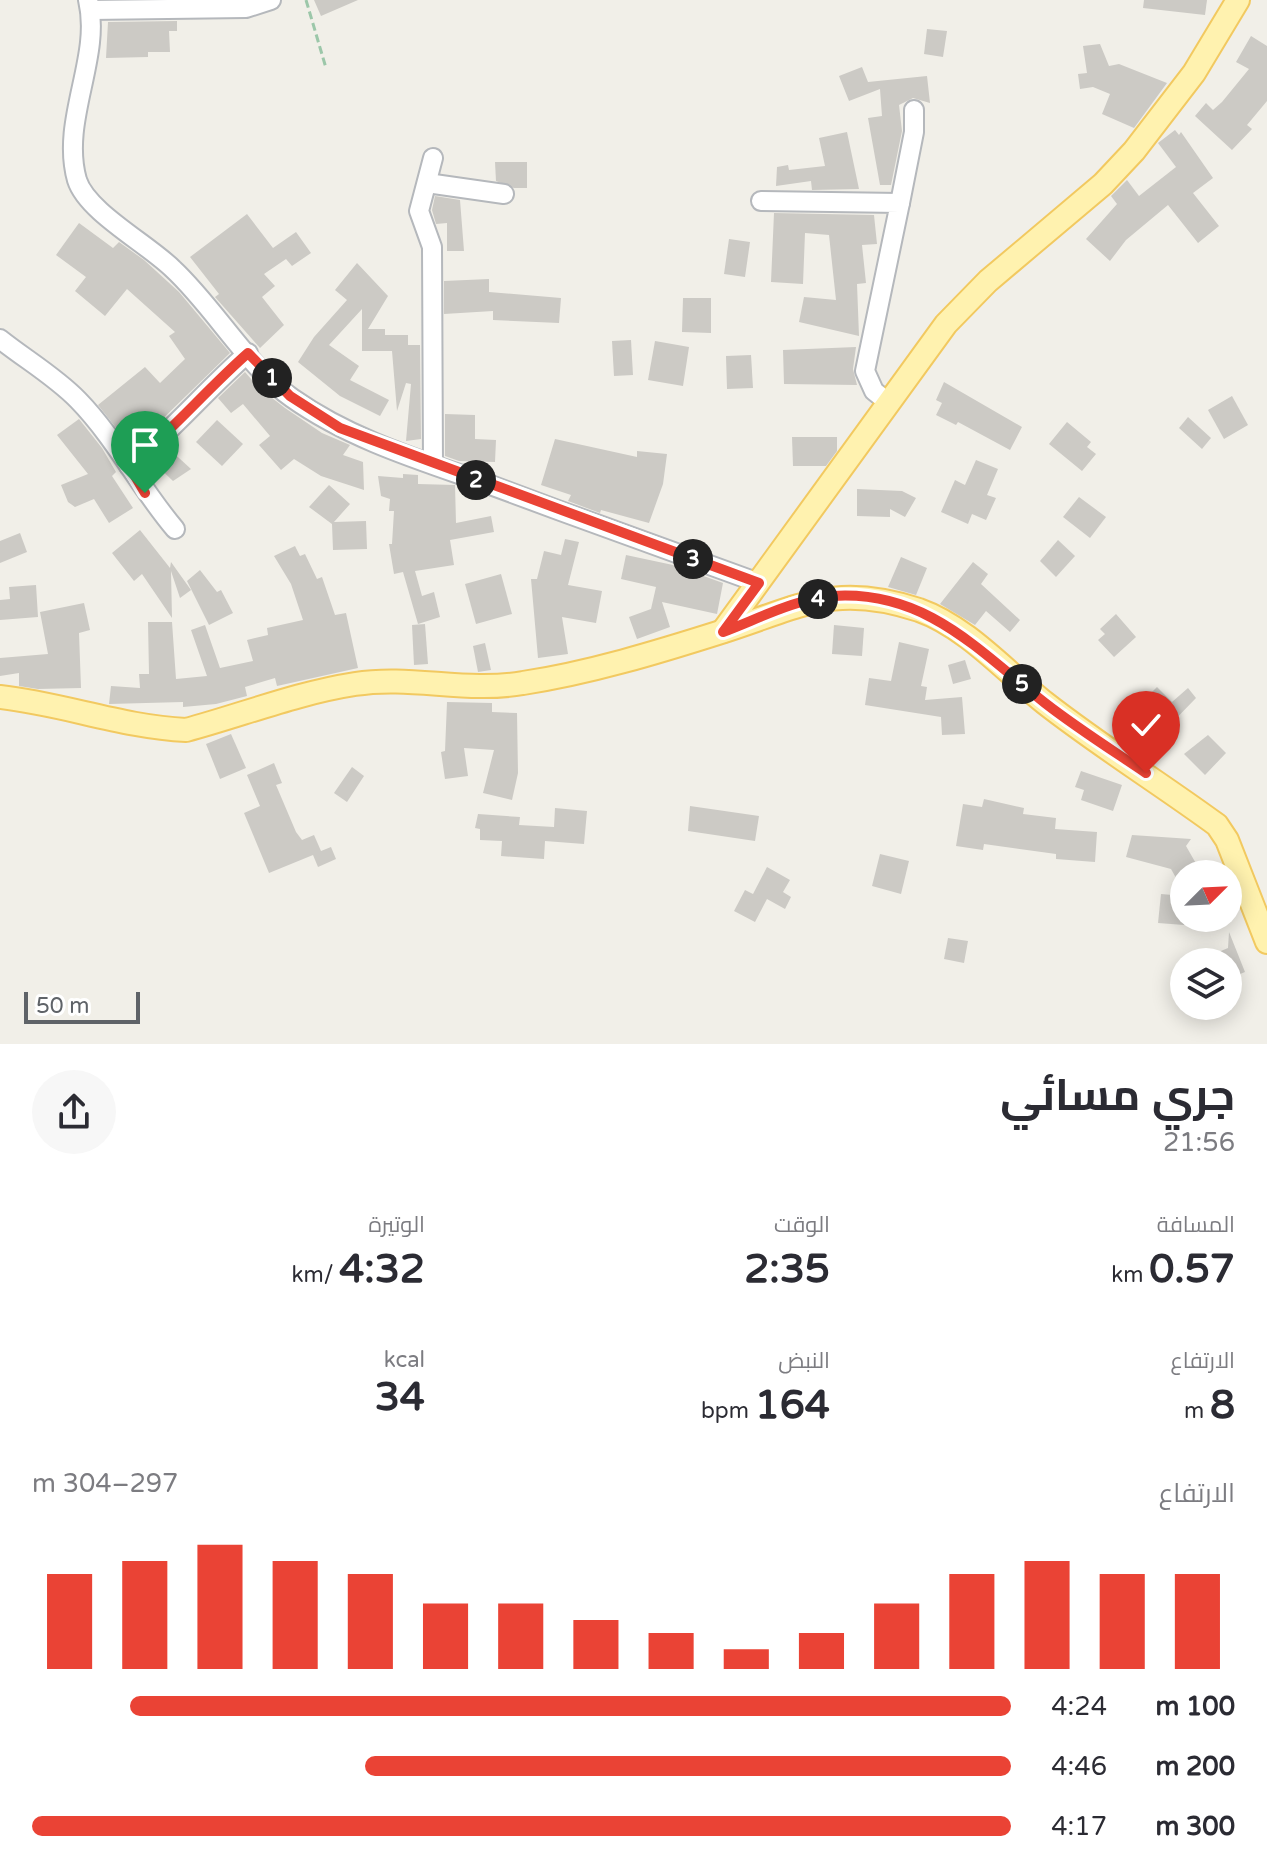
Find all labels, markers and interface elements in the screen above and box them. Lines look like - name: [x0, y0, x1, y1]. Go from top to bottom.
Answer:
- pin: 1: [252, 358, 292, 398]
- text: 1: [265, 365, 279, 391]
- pin: [111, 411, 179, 493]
- icon: arrive: [123, 423, 167, 467]
- pin: 2: [456, 460, 496, 500]
- text: 2: [469, 467, 483, 493]
- pin: 3: [673, 539, 713, 579]
- text: 3: [686, 546, 700, 572]
- pin: 4: [798, 579, 838, 619]
- text: 4: [811, 586, 825, 612]
- pin: 5: [1002, 664, 1042, 704]
- text: 5: [1015, 671, 1029, 697]
- pin: [1112, 691, 1180, 773]
- icon: check: [1124, 703, 1168, 747]
- north arrow: [1170, 860, 1242, 932]
- map controls: [1170, 860, 1242, 1020]
- button: layers: [1170, 948, 1242, 1020]
- scale bar: [24, 988, 140, 1024]
- text: 50 m: [36, 993, 90, 1019]
- button: share: [32, 1070, 116, 1154]
- text: جري مسائي: [1000, 1070, 1235, 1123]
- text: 21:56: [1163, 1127, 1235, 1158]
- text: الوتيرة: [369, 1212, 425, 1238]
- text: الوقت: [774, 1212, 830, 1238]
- text: المسافة: [1157, 1212, 1235, 1238]
- text: 4:32: [339, 1245, 425, 1293]
- text: 2:35: [744, 1245, 830, 1293]
- text: 0.57: [1149, 1245, 1235, 1293]
- text: /km: [292, 1262, 339, 1288]
- text: km: [1111, 1262, 1149, 1288]
- text: kcal: [384, 1347, 425, 1373]
- text: النبض: [778, 1348, 830, 1374]
- text: الارتفاع: [1171, 1348, 1235, 1374]
- text: 34: [375, 1373, 425, 1421]
- text: 164: [755, 1381, 830, 1429]
- text: 8: [1210, 1381, 1235, 1429]
- text: bpm: [701, 1398, 755, 1424]
- text: m: [1184, 1398, 1210, 1424]
- text: 297–304 m: [32, 1468, 178, 1499]
- text: الارتفاع: [1159, 1478, 1235, 1509]
- text: 4:24: [1051, 1691, 1107, 1722]
- text: 100 m: [1155, 1691, 1235, 1722]
- text: 4:46: [1051, 1751, 1107, 1782]
- text: 200 m: [1155, 1751, 1235, 1782]
- text: 4:17: [1051, 1811, 1107, 1842]
- text: 300 m: [1155, 1811, 1235, 1842]

